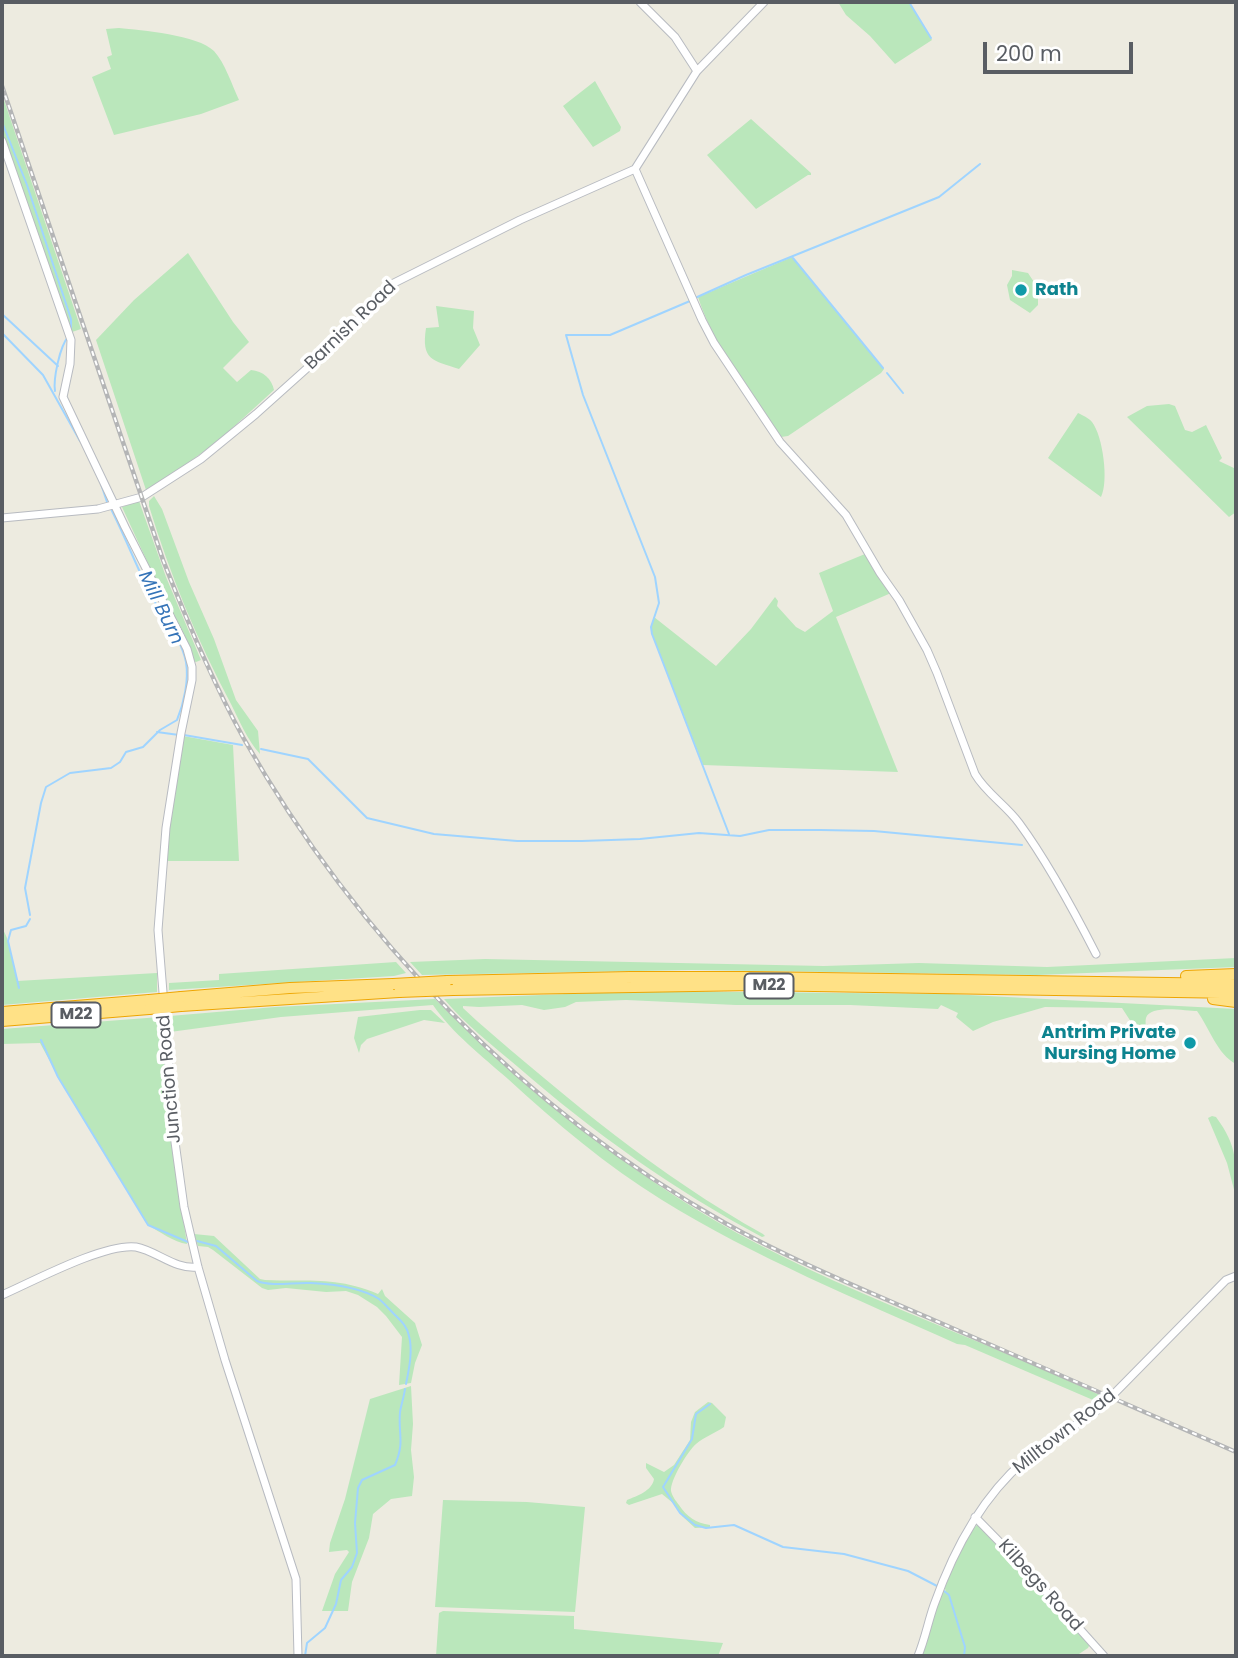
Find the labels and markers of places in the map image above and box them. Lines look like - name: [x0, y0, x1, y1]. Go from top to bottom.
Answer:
- place label: Rath: [1035, 279, 1078, 301]
- marker: Rath: [1013, 282, 1029, 298]
- place label: Antrim Private Nursing Home: [1041, 1022, 1176, 1064]
- marker: Antrim Private Nursing Home: [1182, 1035, 1198, 1051]

